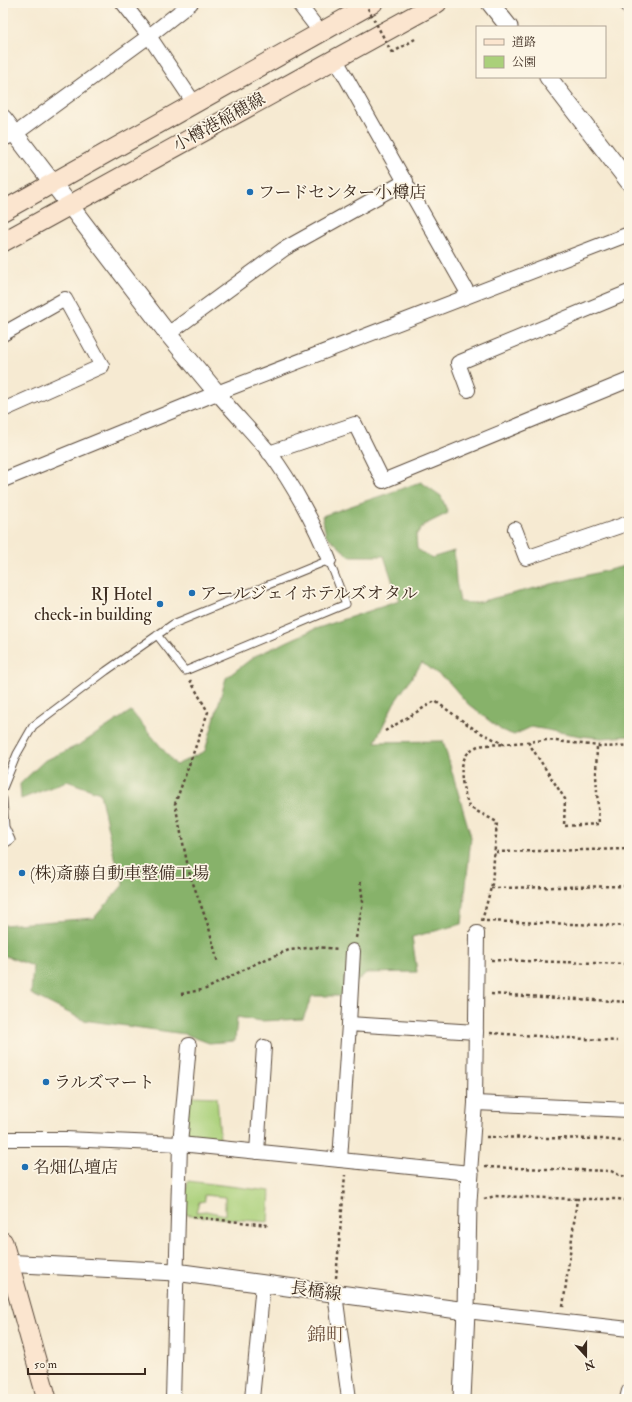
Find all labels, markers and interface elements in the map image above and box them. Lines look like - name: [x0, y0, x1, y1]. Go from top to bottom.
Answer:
- legend: [476, 26, 606, 78]
- text: 道路: [512, 35, 536, 50]
- text: 公園: [512, 55, 536, 70]
- street label: 小樽港稲穂線: [169, 88, 269, 156]
- place label: フードセンター小樽店: [258, 182, 426, 203]
- marker: フードセンター小樽店: [245, 187, 255, 197]
- place label: アールジェイホテルズオタル: [200, 583, 418, 604]
- place label: RJ Hotel check-in building: [34, 584, 153, 625]
- marker: アールジェイホテルズオタル: [187, 588, 197, 598]
- marker: RJ Hotel check-in building: [155, 599, 165, 609]
- place label: (株)斎藤自動車整備工場: [30, 863, 209, 884]
- marker: (株)斎藤自動車整備工場: [17, 868, 27, 878]
- place label: ラルズマート: [54, 1072, 155, 1093]
- marker: ラルズマート: [41, 1077, 51, 1087]
- place label: 名畑仏壇店: [33, 1157, 118, 1178]
- marker: 名畑仏壇店: [20, 1162, 30, 1172]
- street label: 長橋線: [289, 1277, 343, 1305]
- district label: 錦町: [307, 1323, 345, 1347]
- north arrow: [566, 1336, 606, 1376]
- scale bar: [28, 1350, 145, 1376]
- text: 50 m: [34, 1357, 58, 1372]
- text: N: [581, 1357, 597, 1373]

